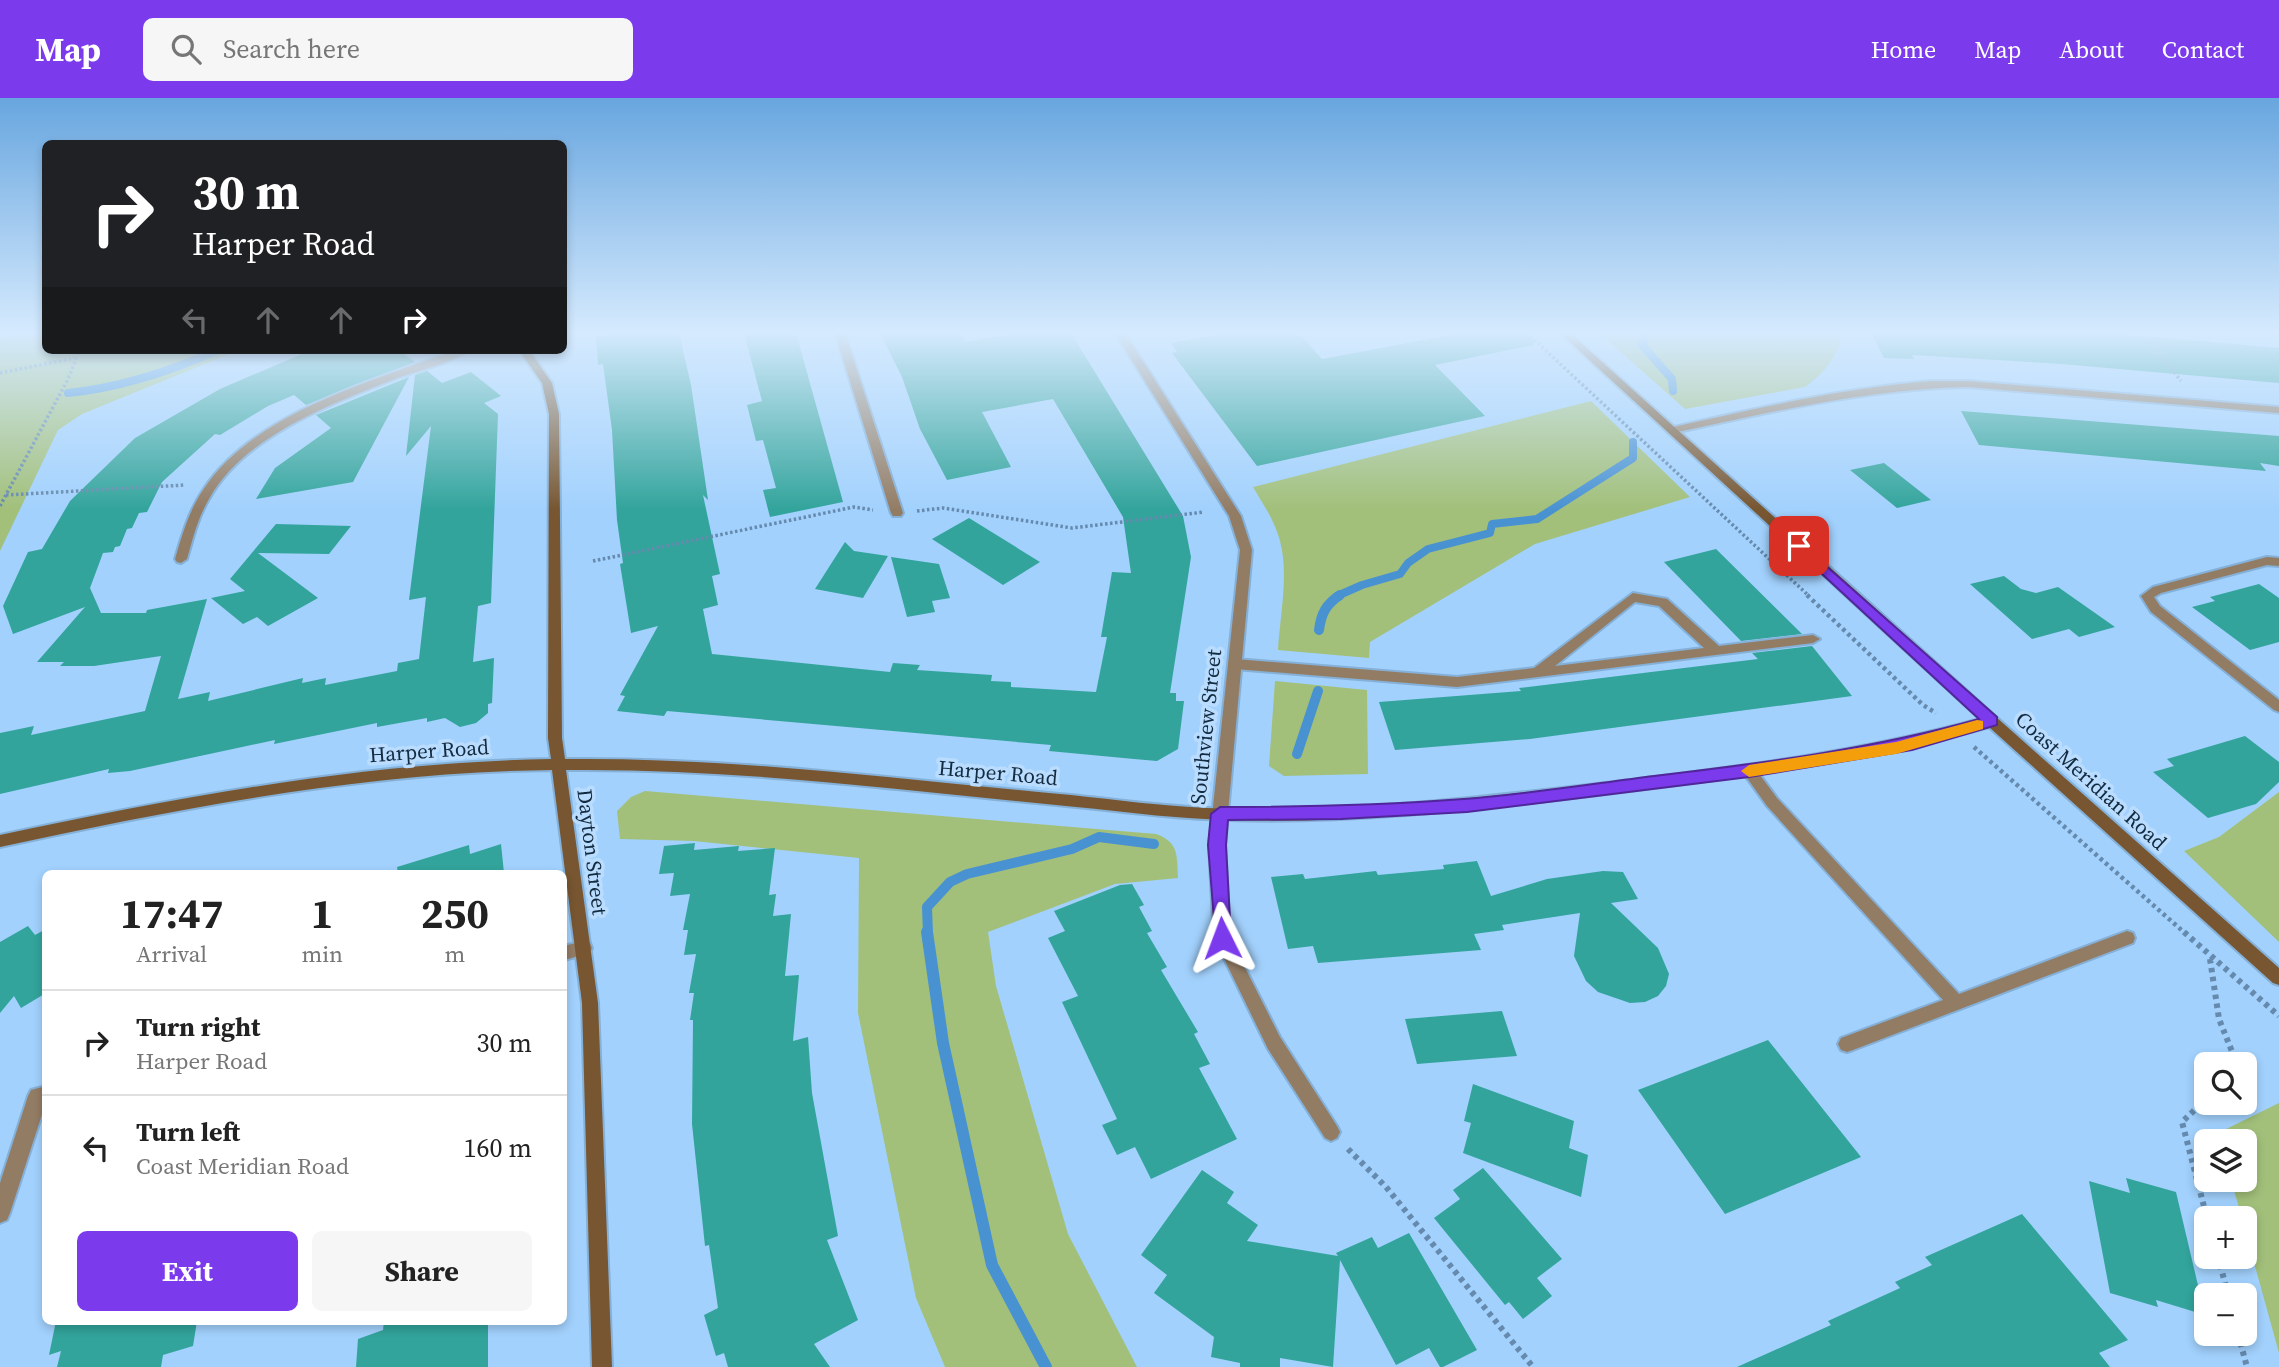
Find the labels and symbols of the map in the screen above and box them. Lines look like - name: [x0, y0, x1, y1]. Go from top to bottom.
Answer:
- pin: [1769, 516, 1829, 576]
- street label: Southview Street: [1183, 648, 1228, 806]
- street label: Coast Meridian Road: [2009, 705, 2173, 857]
- street label: Harper Road: [368, 732, 490, 769]
- street label: Harper Road: [937, 753, 1059, 792]
- street label: Dayton Street: [570, 787, 615, 917]
- position arrow: [1185, 901, 1259, 975]

